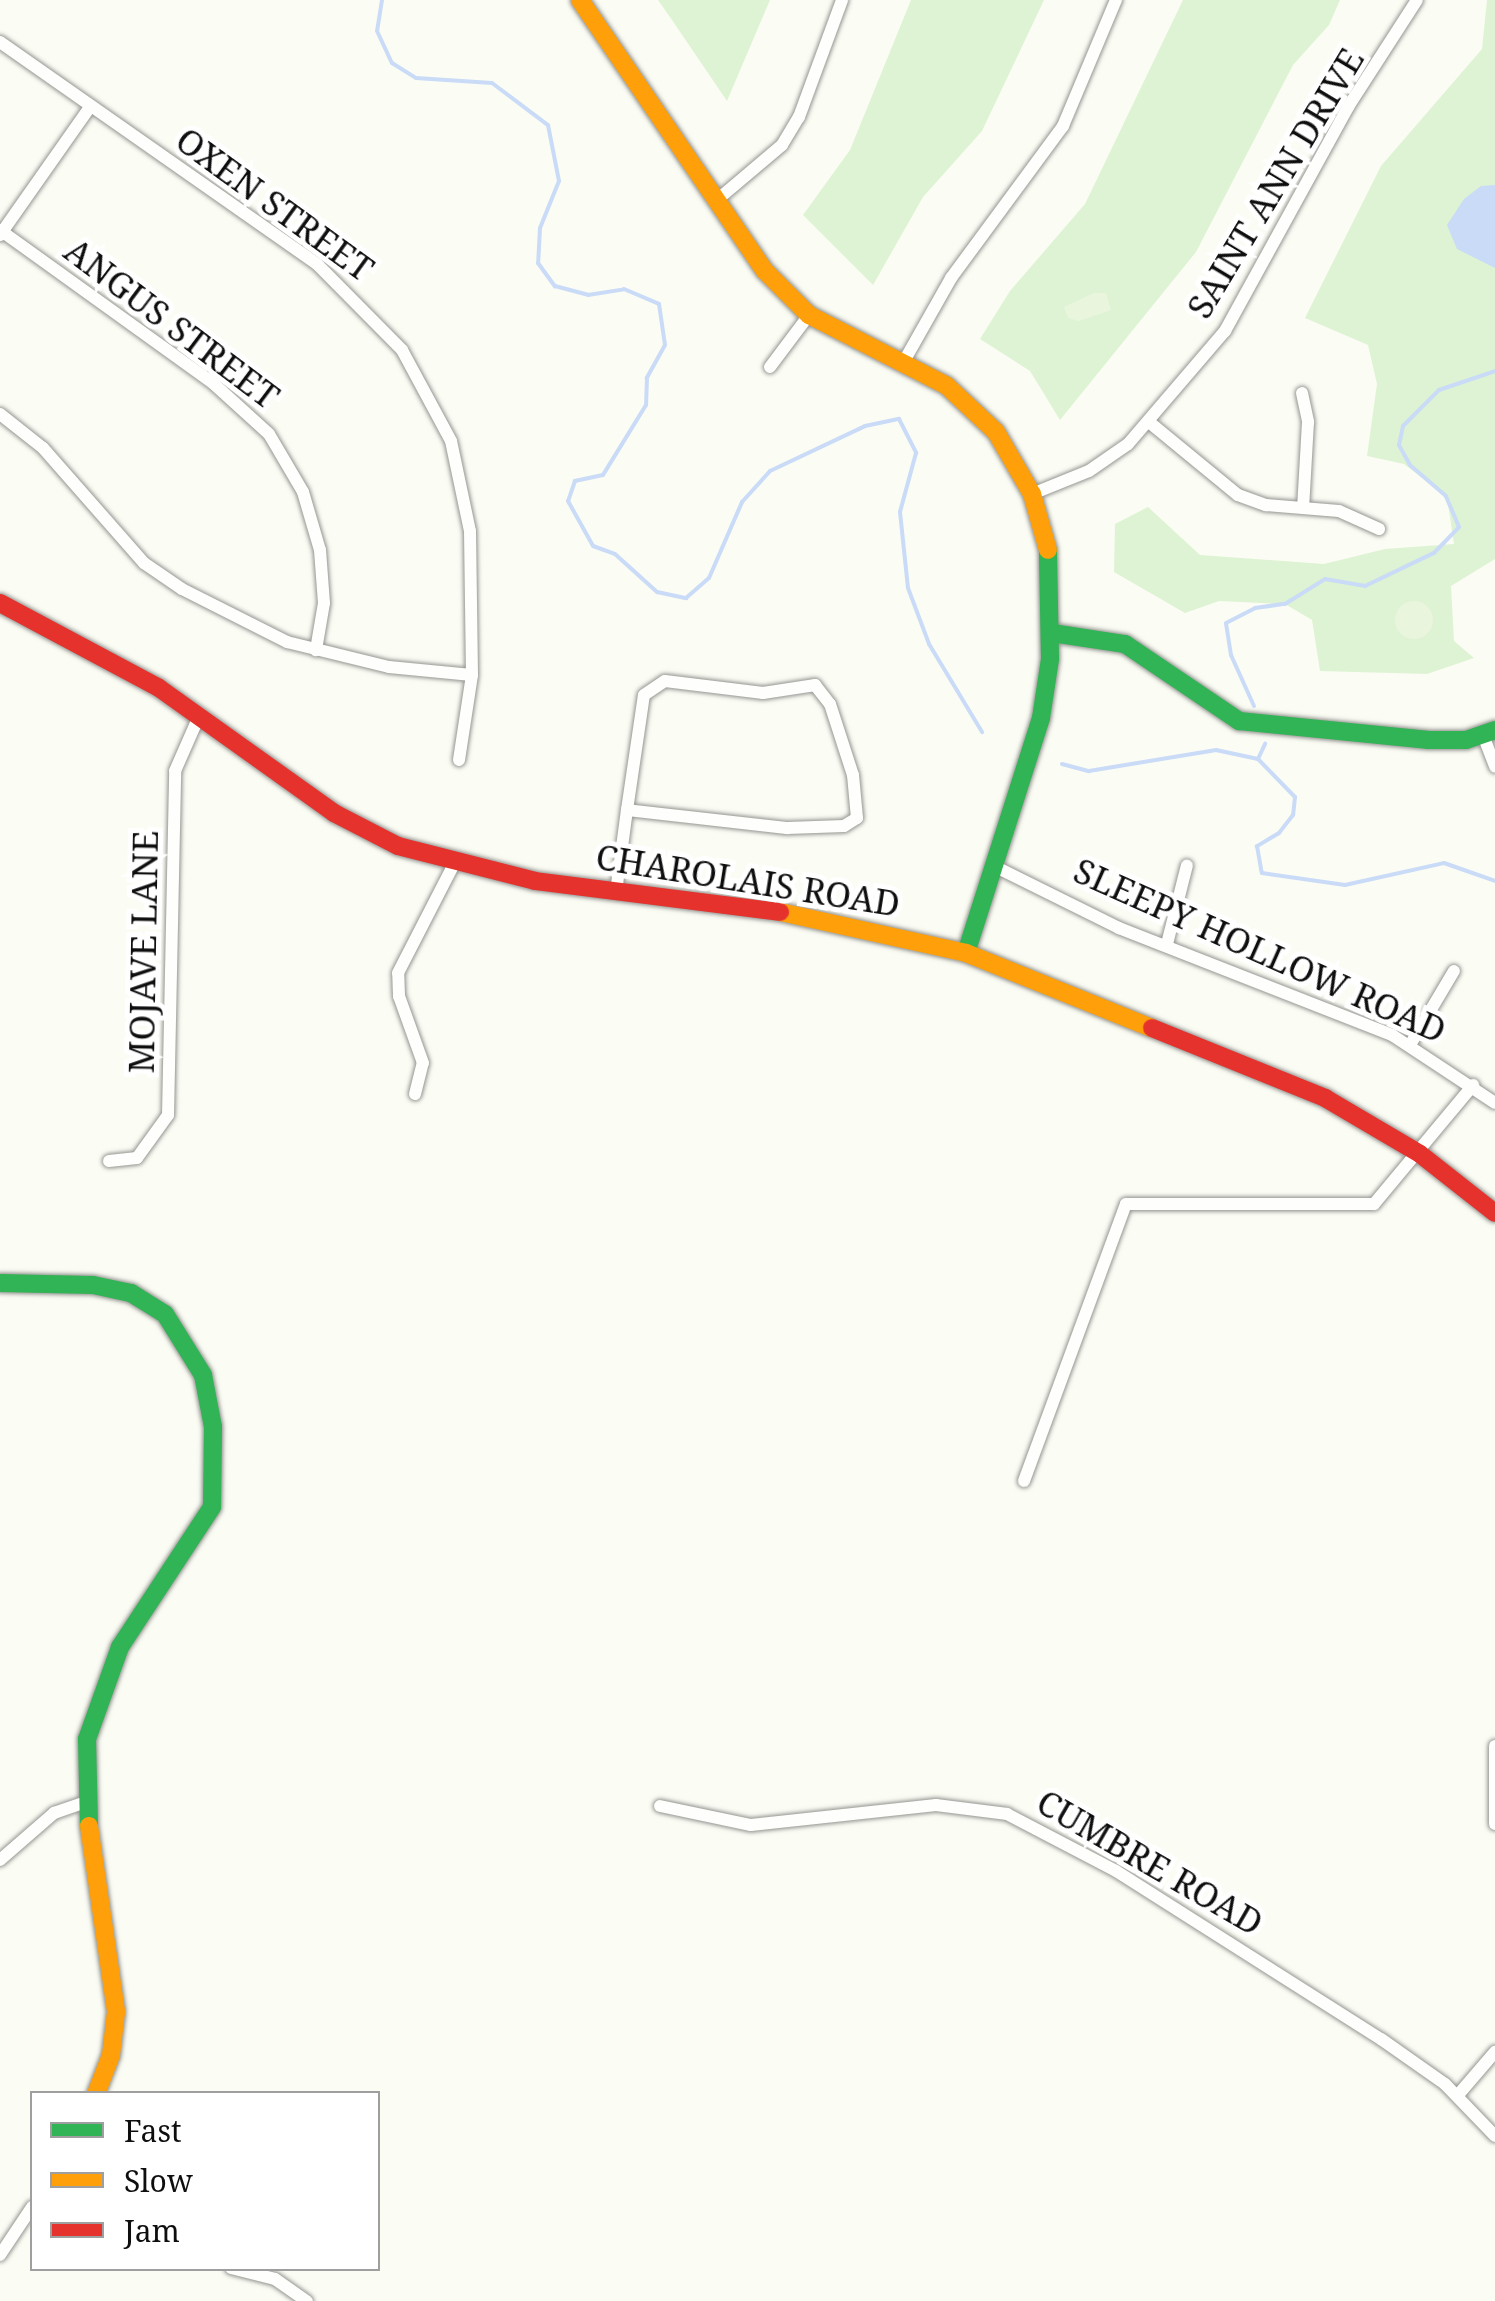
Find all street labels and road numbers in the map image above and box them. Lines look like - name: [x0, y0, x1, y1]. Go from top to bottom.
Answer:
- street label: SAINT ANN DRIVE: [1178, 41, 1372, 325]
- street label: OXEN STREET: [168, 118, 382, 290]
- street label: ANGUS STREET: [57, 229, 287, 417]
- street label: MOJAVE LANE: [120, 830, 166, 1074]
- street label: CHAROLAIS ROAD: [593, 835, 903, 925]
- street label: SLEEPY HOLLOW ROAD: [1068, 849, 1452, 1051]
- street label: CUMBRE ROAD: [1030, 1780, 1270, 1944]

